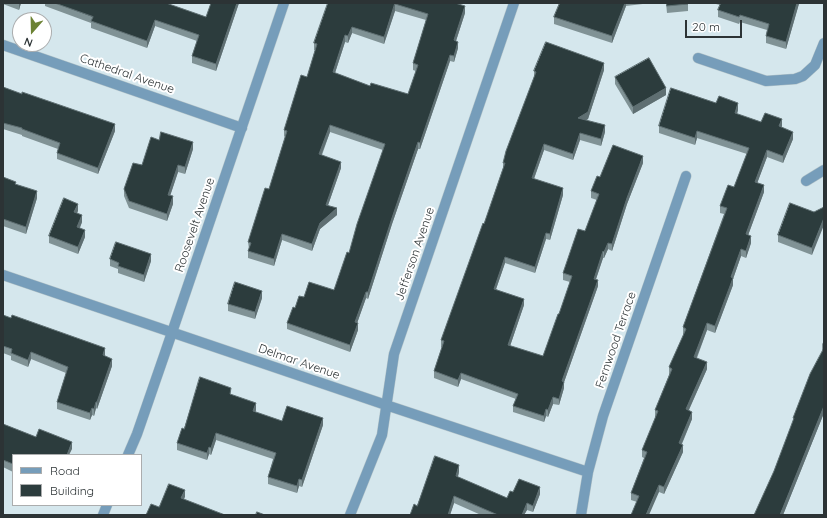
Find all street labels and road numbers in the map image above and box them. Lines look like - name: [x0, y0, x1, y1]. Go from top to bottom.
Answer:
- street label: Cathedral Avenue: [78, 51, 176, 97]
- street label: Roosevelt Avenue: [172, 176, 218, 274]
- street label: Jefferson Avenue: [392, 205, 438, 303]
- street label: Fernwood Terrace: [593, 290, 639, 390]
- street label: Delmar Avenue: [256, 341, 342, 383]

